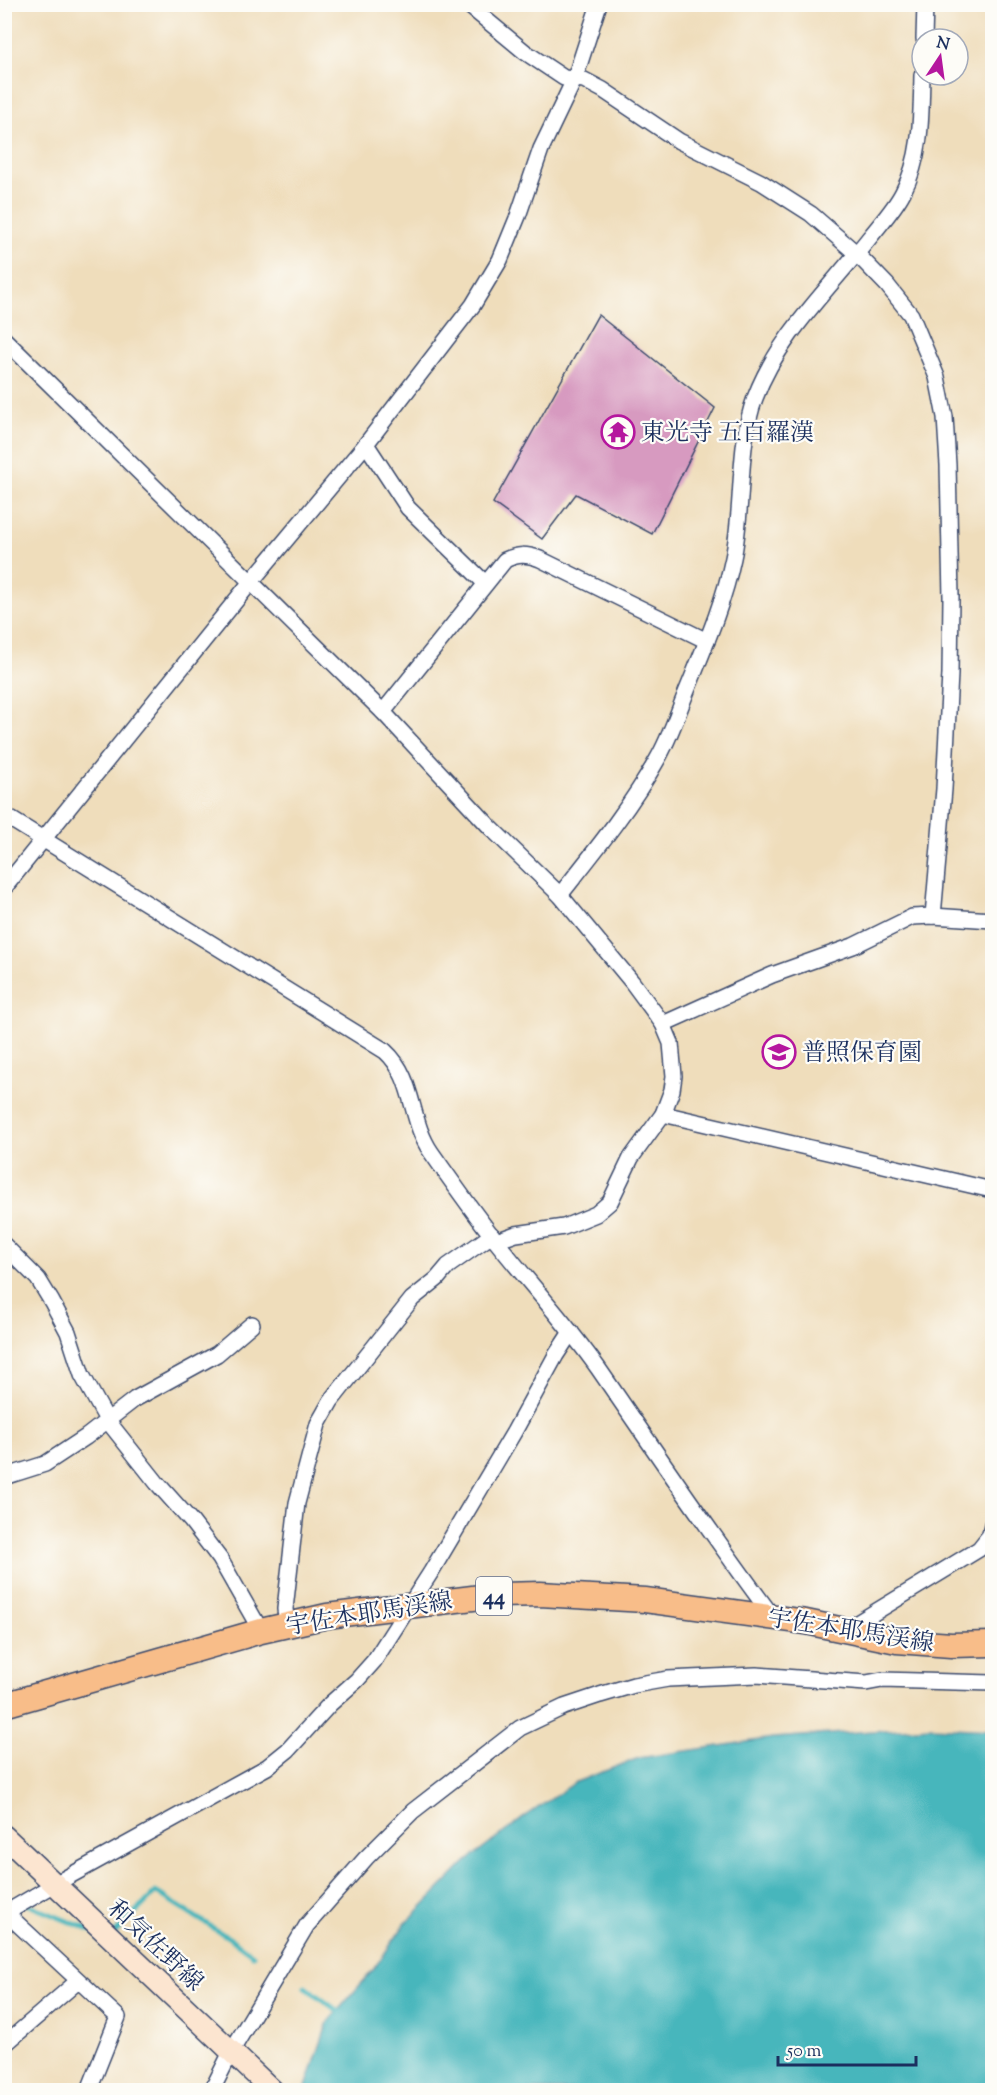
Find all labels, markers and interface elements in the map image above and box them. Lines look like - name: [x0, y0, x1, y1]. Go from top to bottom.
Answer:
- north arrow: [910, 27, 970, 87]
- text: N: [934, 32, 952, 58]
- temple icon: 東光寺 五百羅漢: [600, 414, 636, 450]
- place label: 東光寺 五百羅漢: [641, 417, 814, 451]
- school or university icon: 普照保育園: [761, 1034, 797, 1070]
- place label: 普照保育園: [802, 1037, 922, 1071]
- road number: 44: [476, 1577, 512, 1615]
- street label: 宇佐本耶馬渓線: [284, 1585, 455, 1645]
- street label: 宇佐本耶馬渓線: [765, 1602, 936, 1662]
- street label: 和気佐野線: [99, 1893, 210, 2000]
- scale bar: [778, 2029, 916, 2067]
- text: 50 m: [786, 2039, 822, 2065]

